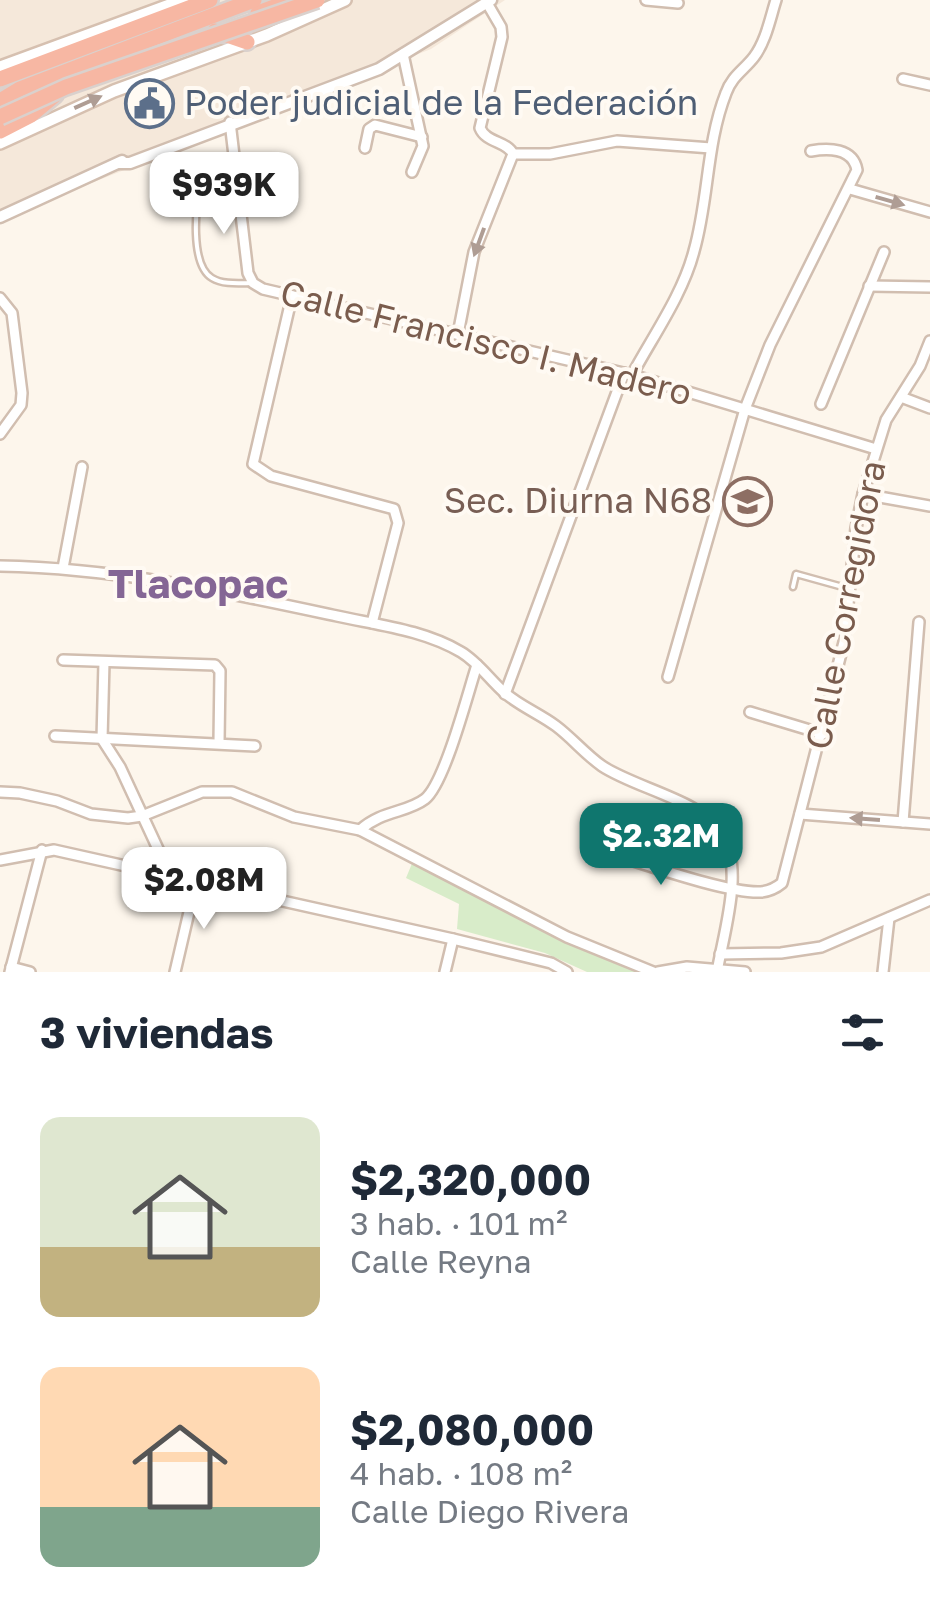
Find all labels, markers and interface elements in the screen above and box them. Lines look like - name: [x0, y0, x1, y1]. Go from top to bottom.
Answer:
- public building icon: Poder judicial de la Federación: [123, 77, 175, 129]
- place label: Poder judicial de la Federación: [184, 81, 698, 123]
- one-way arrow: [74, 94, 103, 110]
- pin: $939K: [154, 152, 294, 237]
- text: $939K: [172, 165, 276, 203]
- one-way arrow: [875, 193, 906, 209]
- one-way arrow: [471, 227, 486, 257]
- street label: Calle Francisco I. Madero: [276, 271, 696, 413]
- street label: Calle Corregidora: [796, 457, 894, 753]
- school or university icon: Sec. Diurna N68: [721, 475, 773, 527]
- place label: Sec. Diurna N68: [444, 479, 712, 521]
- district label: Tlacopac: [108, 559, 288, 607]
- pin: $2.32M: [580, 803, 742, 888]
- one-way arrow: [849, 811, 880, 827]
- text: $2.32M: [602, 816, 720, 854]
- pin: $2.08M: [123, 847, 285, 932]
- text: $2.08M: [144, 860, 264, 898]
- icon: filters: [835, 1005, 890, 1060]
- text: 3 viviendas: [40, 1007, 273, 1057]
- text: $2,320,000: [350, 1154, 591, 1204]
- icon: home: [120, 1157, 240, 1277]
- text: 3 hab. · 101 m²: [350, 1204, 567, 1242]
- text: Calle Reyna: [350, 1242, 532, 1280]
- text: $2,080,000: [350, 1404, 594, 1454]
- icon: home: [120, 1407, 240, 1527]
- text: 4 hab. · 108 m²: [350, 1454, 572, 1492]
- text: Calle Diego Rivera: [350, 1492, 629, 1530]

